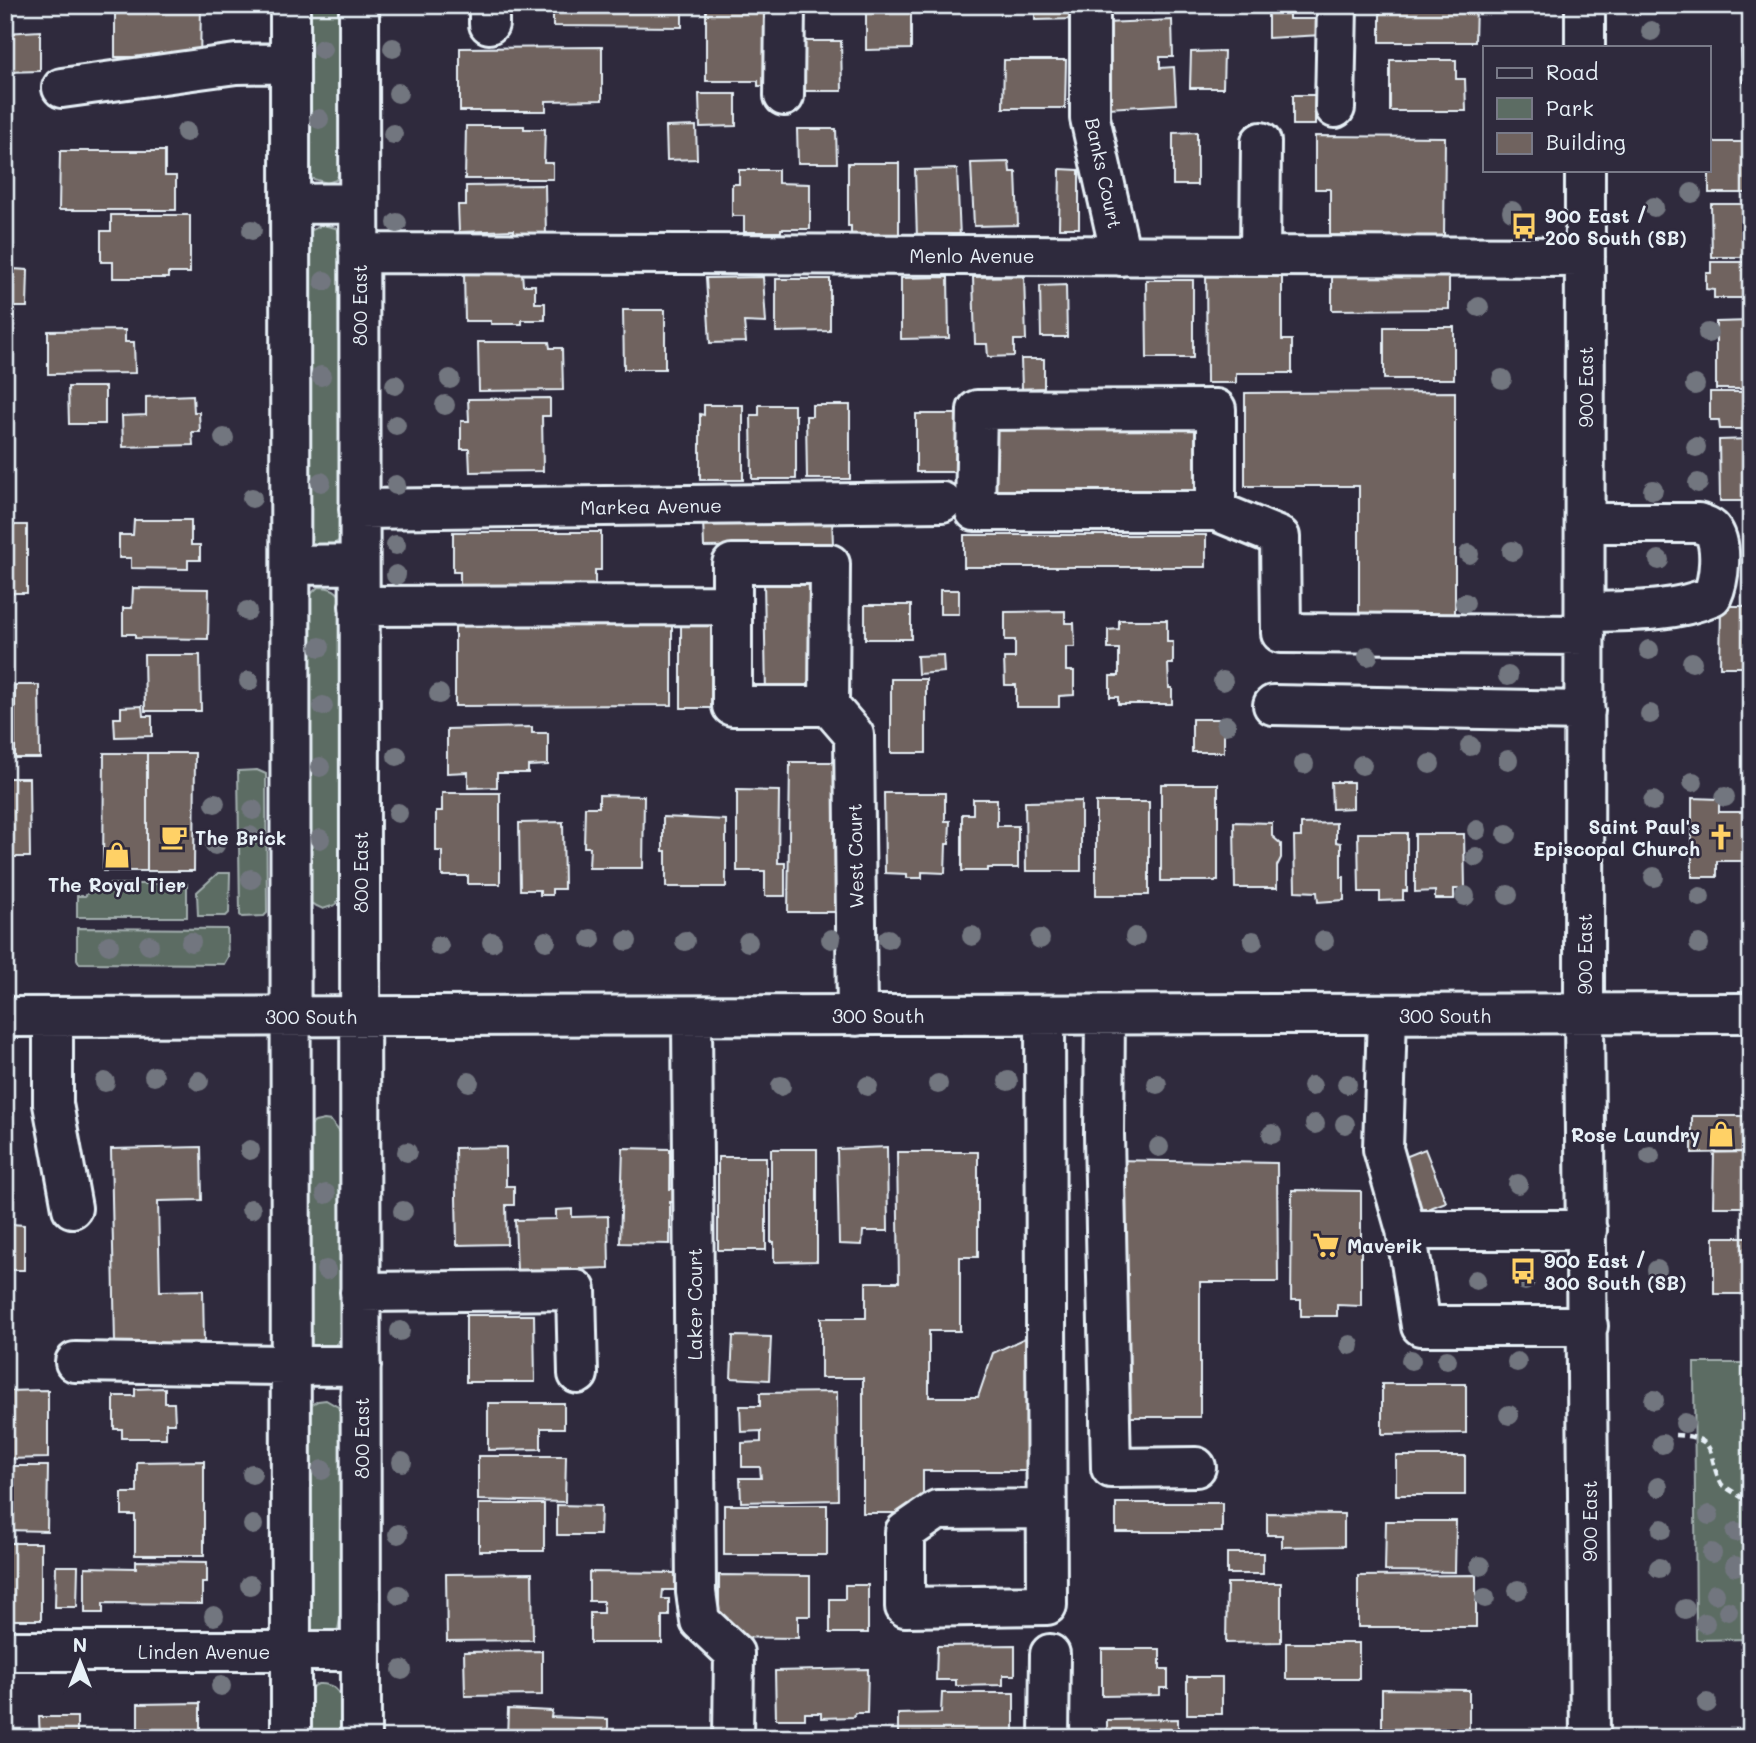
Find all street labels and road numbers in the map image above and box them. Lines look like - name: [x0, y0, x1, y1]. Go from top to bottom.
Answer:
- street label: Banks Court: [1080, 115, 1128, 231]
- street label: Menlo Avenue: [909, 243, 1035, 268]
- street label: 800 East: [347, 264, 372, 346]
- street label: 900 East: [1573, 346, 1598, 428]
- street label: Markea Avenue: [580, 492, 722, 520]
- street label: West Court: [842, 803, 868, 909]
- street label: 800 East: [348, 831, 373, 913]
- street label: 900 East: [1572, 913, 1597, 995]
- street label: 300 South: [832, 1003, 924, 1028]
- street label: 300 South: [1399, 1003, 1491, 1028]
- street label: 300 South: [265, 1004, 357, 1029]
- street label: Laker Court: [682, 1248, 707, 1360]
- street label: 800 East: [349, 1397, 374, 1479]
- street label: 900 East: [1577, 1480, 1602, 1562]
- street label: Linden Avenue: [138, 1639, 270, 1664]

